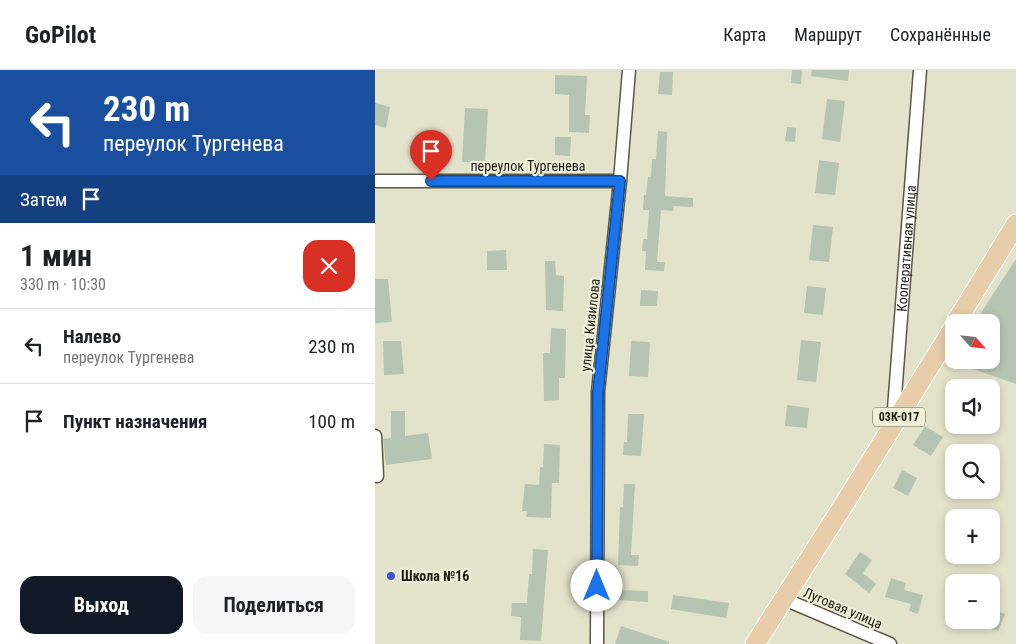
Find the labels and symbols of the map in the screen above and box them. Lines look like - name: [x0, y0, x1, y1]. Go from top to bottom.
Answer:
- pin: [410, 130, 452, 181]
- street label: переулок Тургенева: [470, 158, 586, 174]
- street label: Кооперативная улица: [893, 185, 919, 312]
- street label: улица Кизилова: [577, 278, 603, 372]
- north arrow: [945, 314, 1000, 369]
- road number: 03К-017: [873, 408, 925, 427]
- position arrow: [570, 559, 622, 611]
- place label: Школа №16: [401, 568, 469, 584]
- marker: Школа №16: [385, 570, 397, 582]
- street label: Луговая улица: [801, 584, 885, 632]

